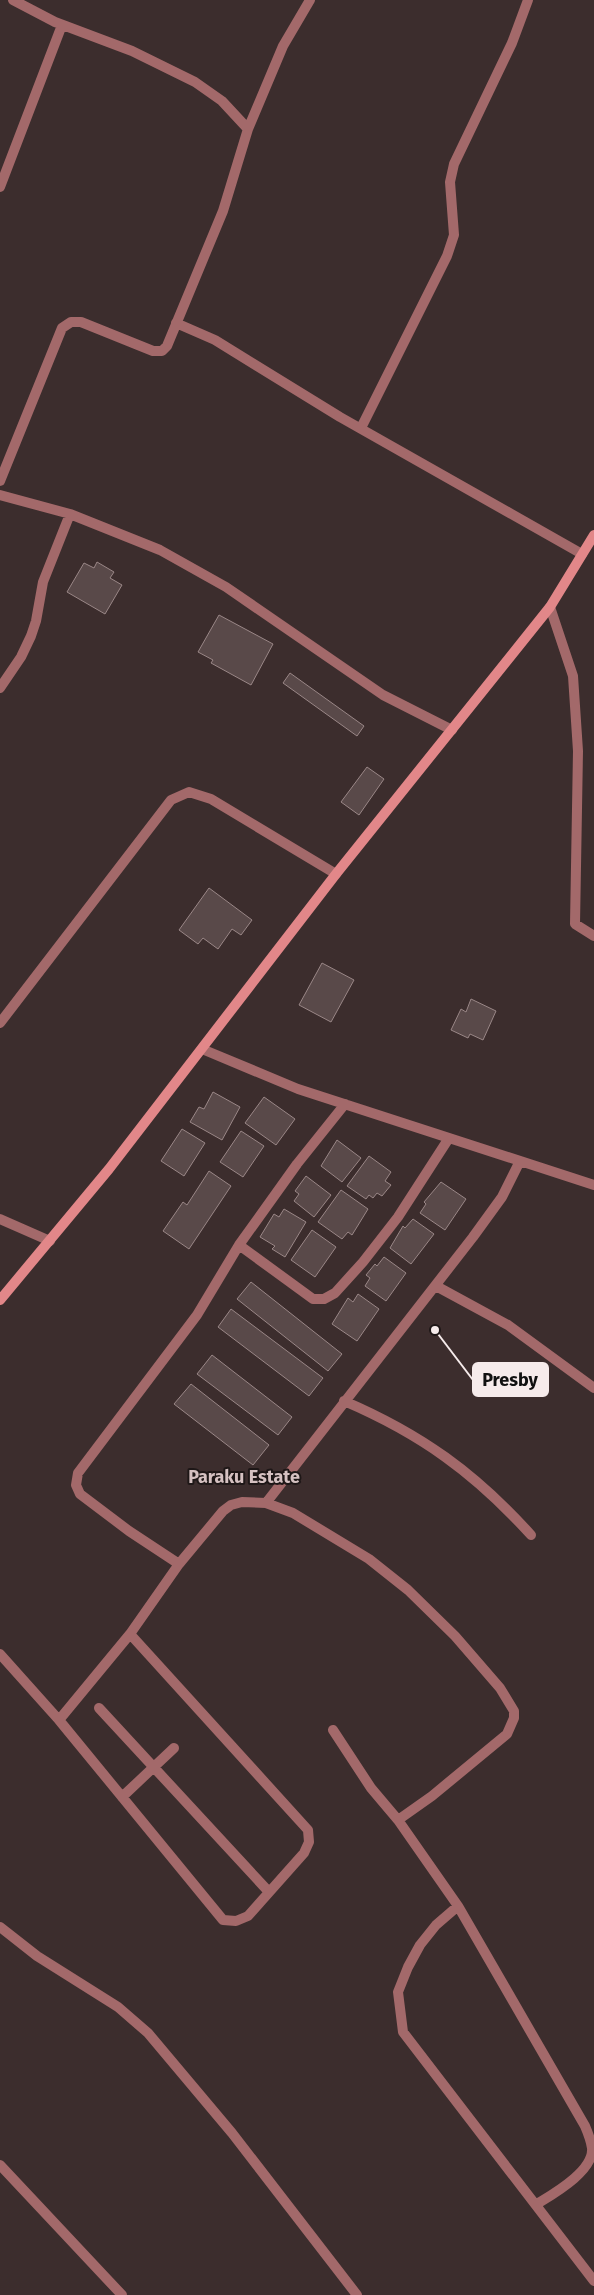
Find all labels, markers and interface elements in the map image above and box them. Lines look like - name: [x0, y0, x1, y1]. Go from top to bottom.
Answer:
- callout: Presby: [473, 1363, 548, 1396]
- text: Presby: [482, 1369, 539, 1391]
- district label: Paraku Estate: [188, 1466, 300, 1488]

